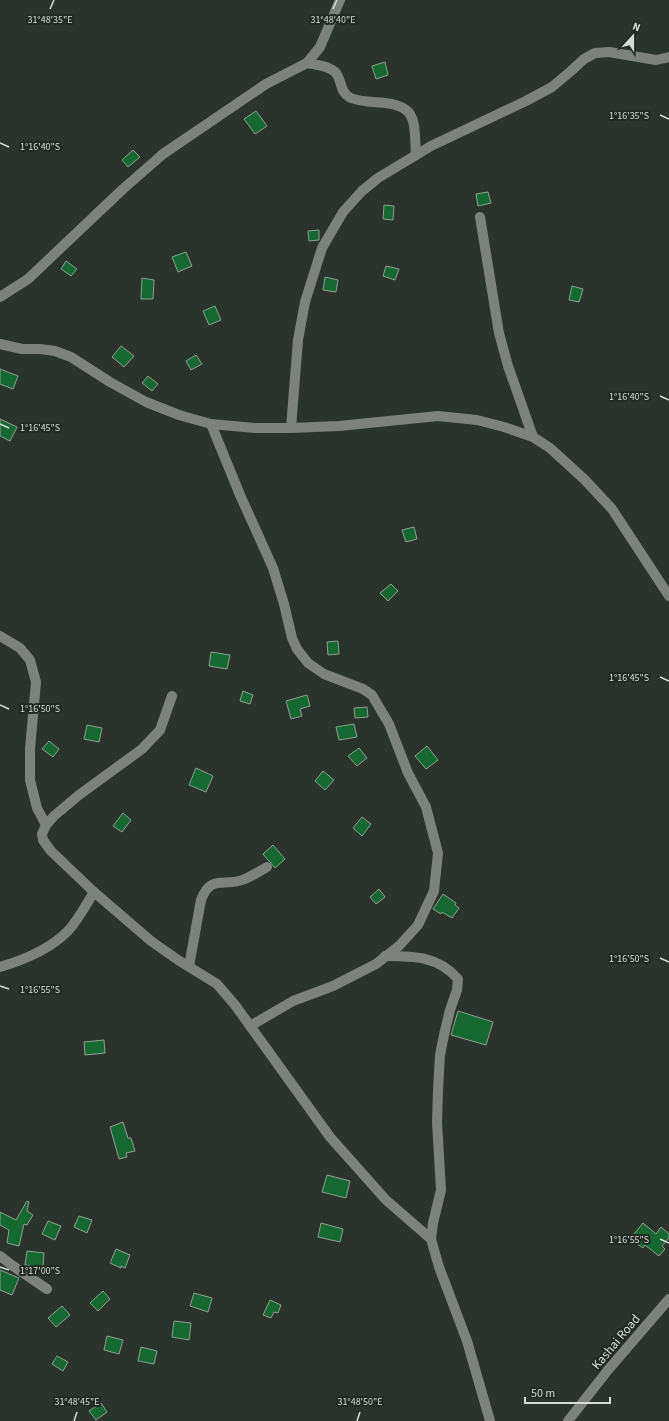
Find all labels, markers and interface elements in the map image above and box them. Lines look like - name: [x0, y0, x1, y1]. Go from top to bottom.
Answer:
- text: 31°48'35"E: [27, 13, 73, 27]
- text: 31°48'40"E: [310, 13, 356, 27]
- north arrow: [613, 16, 653, 56]
- text: N: [630, 19, 643, 35]
- text: 1°16'35"S: [609, 109, 649, 123]
- text: 1°16'40"S: [20, 140, 60, 154]
- text: 1°16'40"S: [609, 390, 649, 404]
- text: 1°16'45"S: [20, 421, 60, 435]
- text: 1°16'45"S: [609, 671, 649, 685]
- text: 1°16'50"S: [20, 702, 60, 716]
- text: 1°16'50"S: [609, 952, 649, 966]
- text: 1°16'55"S: [20, 983, 60, 997]
- text: 1°16'55"S: [609, 1233, 649, 1247]
- text: 1°17'00"S: [20, 1264, 60, 1278]
- street label: Kashai Road: [588, 1311, 644, 1373]
- scale bar: [525, 1379, 610, 1405]
- text: 50 m: [531, 1385, 555, 1402]
- text: 31°48'45"E: [54, 1395, 100, 1409]
- text: 31°48'50"E: [337, 1395, 383, 1409]

